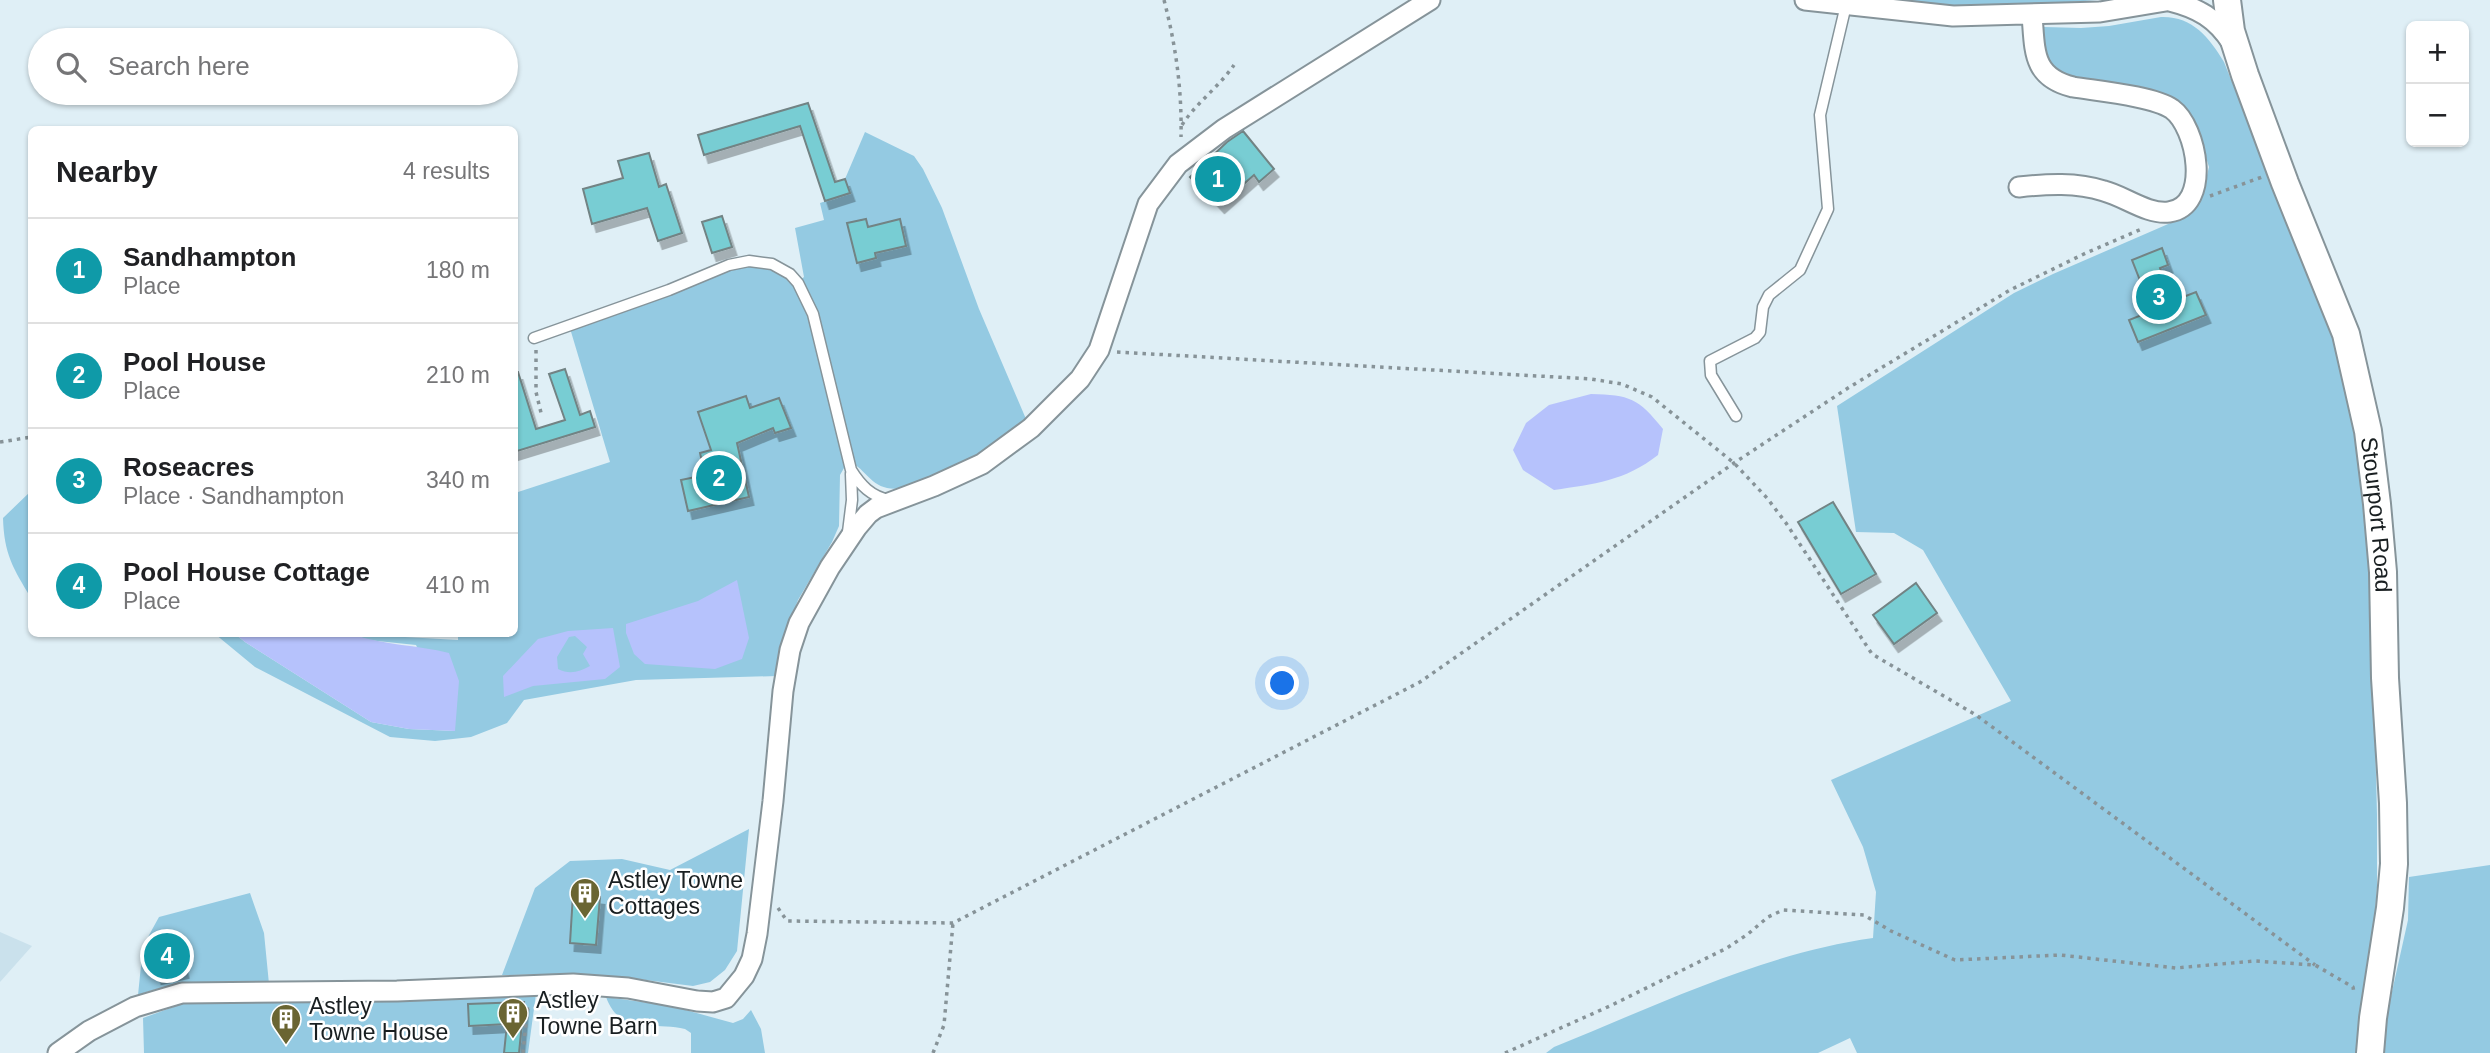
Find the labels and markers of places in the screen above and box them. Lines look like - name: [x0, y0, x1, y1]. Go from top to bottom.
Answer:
- pin: 1: [1195, 153, 1241, 205]
- pin: 3: [2136, 271, 2182, 323]
- pin: 2: [696, 452, 742, 504]
- place label: Astley Towne Cottages: [608, 867, 743, 919]
- building icon: Astley Towne Cottages: [568, 876, 602, 920]
- pin: 4: [144, 930, 190, 982]
- place label: Astley Towne Barn: [536, 987, 657, 1039]
- place label: Astley Towne House: [309, 993, 448, 1045]
- building icon: Astley Towne Barn: [496, 996, 530, 1040]
- building icon: Astley Towne House: [269, 1002, 303, 1046]

